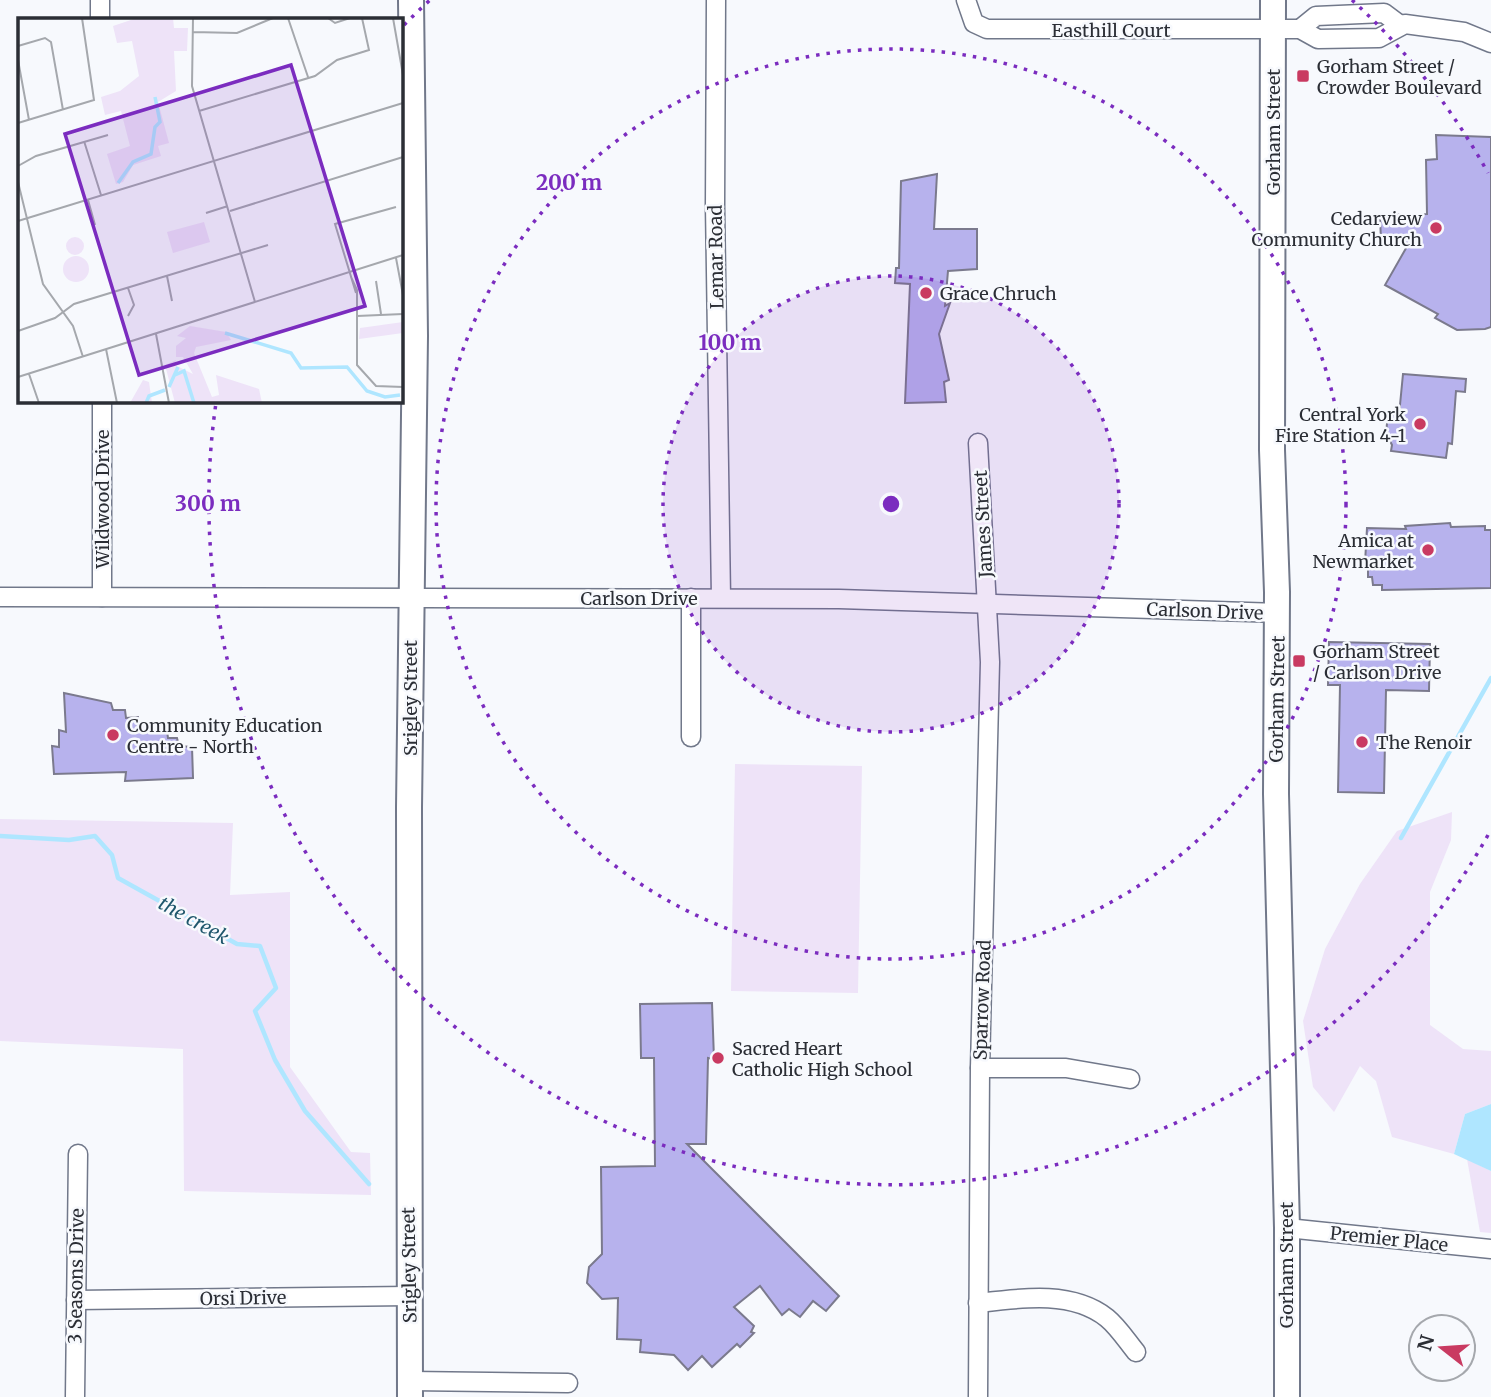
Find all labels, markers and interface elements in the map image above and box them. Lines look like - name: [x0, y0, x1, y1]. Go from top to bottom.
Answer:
- inset map: [18, 18, 402, 402]
- street label: Easthill Court: [1052, 19, 1170, 42]
- place label: Gorham Street / Crowder Boulevard: [1317, 55, 1482, 99]
- marker: Gorham Street / Crowder Boulevard: [1295, 68, 1311, 84]
- street label: Gorham Street: [1262, 69, 1285, 195]
- text: 200 m: [536, 169, 602, 196]
- street label: Lemar Road: [704, 204, 728, 309]
- place label: Cedarview Community Church: [1251, 207, 1423, 251]
- marker: Cedarview Community Church: [1428, 220, 1444, 236]
- place label: Grace Chruch: [940, 282, 1057, 305]
- marker: Grace Chruch: [918, 285, 934, 301]
- text: 100 m: [699, 329, 761, 356]
- place label: Central York Fire Station 4-1: [1275, 403, 1407, 447]
- marker: Central York Fire Station 4-1: [1412, 416, 1428, 432]
- street label: Wildwood Drive: [91, 430, 114, 569]
- street label: James Street: [969, 470, 997, 579]
- text: 300 m: [175, 490, 241, 517]
- centre of rings: [879, 492, 903, 516]
- place label: Amica at Newmarket: [1313, 529, 1414, 573]
- marker: Amica at Newmarket: [1420, 542, 1436, 558]
- street label: Carlson Drive: [580, 587, 698, 610]
- street label: Carlson Drive: [1146, 597, 1264, 625]
- street label: Gorham Street: [1264, 635, 1290, 763]
- street label: Srigley Street: [399, 640, 422, 756]
- place label: Gorham Street / Carlson Drive: [1313, 640, 1441, 684]
- marker: Gorham Street / Carlson Drive: [1291, 653, 1307, 669]
- place label: Community Education Centre - North: [127, 714, 322, 758]
- marker: Community Education Centre - North: [105, 727, 121, 743]
- place label: The Renoir: [1376, 731, 1472, 754]
- marker: The Renoir: [1354, 734, 1370, 750]
- water label: the creek: [155, 891, 234, 949]
- street label: Sparrow Road: [968, 939, 996, 1061]
- place label: Sacred Heart Catholic High School: [732, 1037, 913, 1081]
- marker: Sacred Heart Catholic High School: [710, 1050, 726, 1066]
- street label: Gorham Street: [1275, 1202, 1298, 1328]
- street label: Srigley Street: [396, 1207, 422, 1323]
- street label: 3 Seasons Drive: [63, 1208, 89, 1344]
- street label: Premier Place: [1329, 1221, 1449, 1257]
- street label: Orsi Drive: [200, 1286, 286, 1310]
- north arrow: [1407, 1313, 1477, 1383]
- text: N: [1412, 1332, 1439, 1354]

